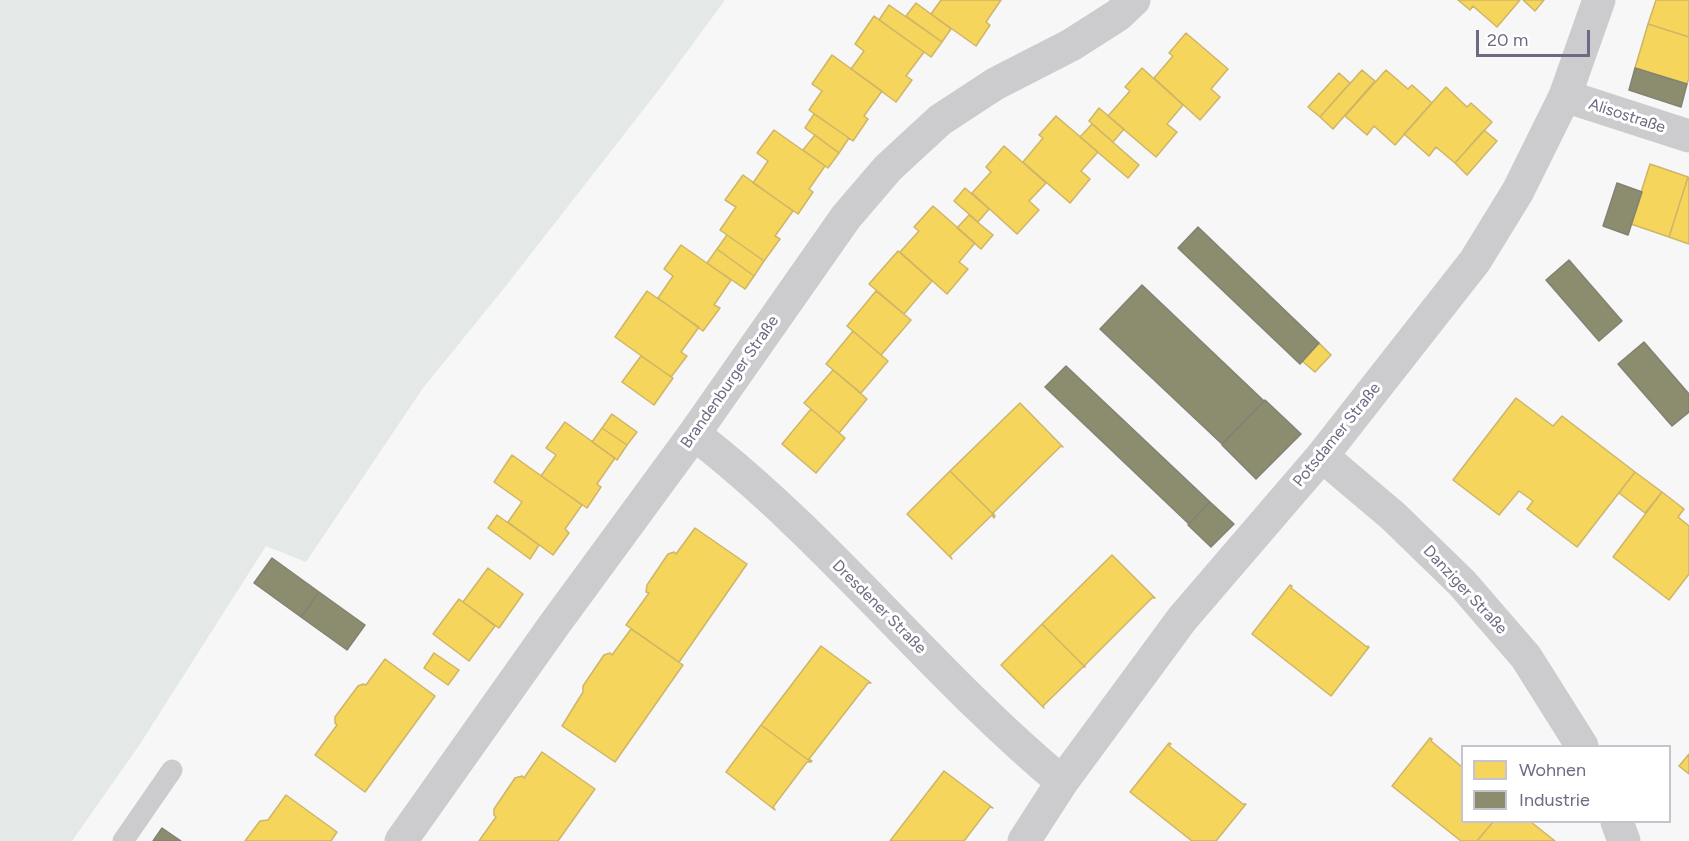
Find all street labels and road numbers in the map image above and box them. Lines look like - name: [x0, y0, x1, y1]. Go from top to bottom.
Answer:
- street label: Alisostraße: [1586, 95, 1668, 137]
- street label: Brandenburger Straße: [677, 312, 783, 452]
- street label: Potsdamer Straße: [1289, 379, 1385, 491]
- street label: Danziger Straße: [1419, 542, 1511, 638]
- street label: Dresdener Straße: [828, 556, 930, 658]

